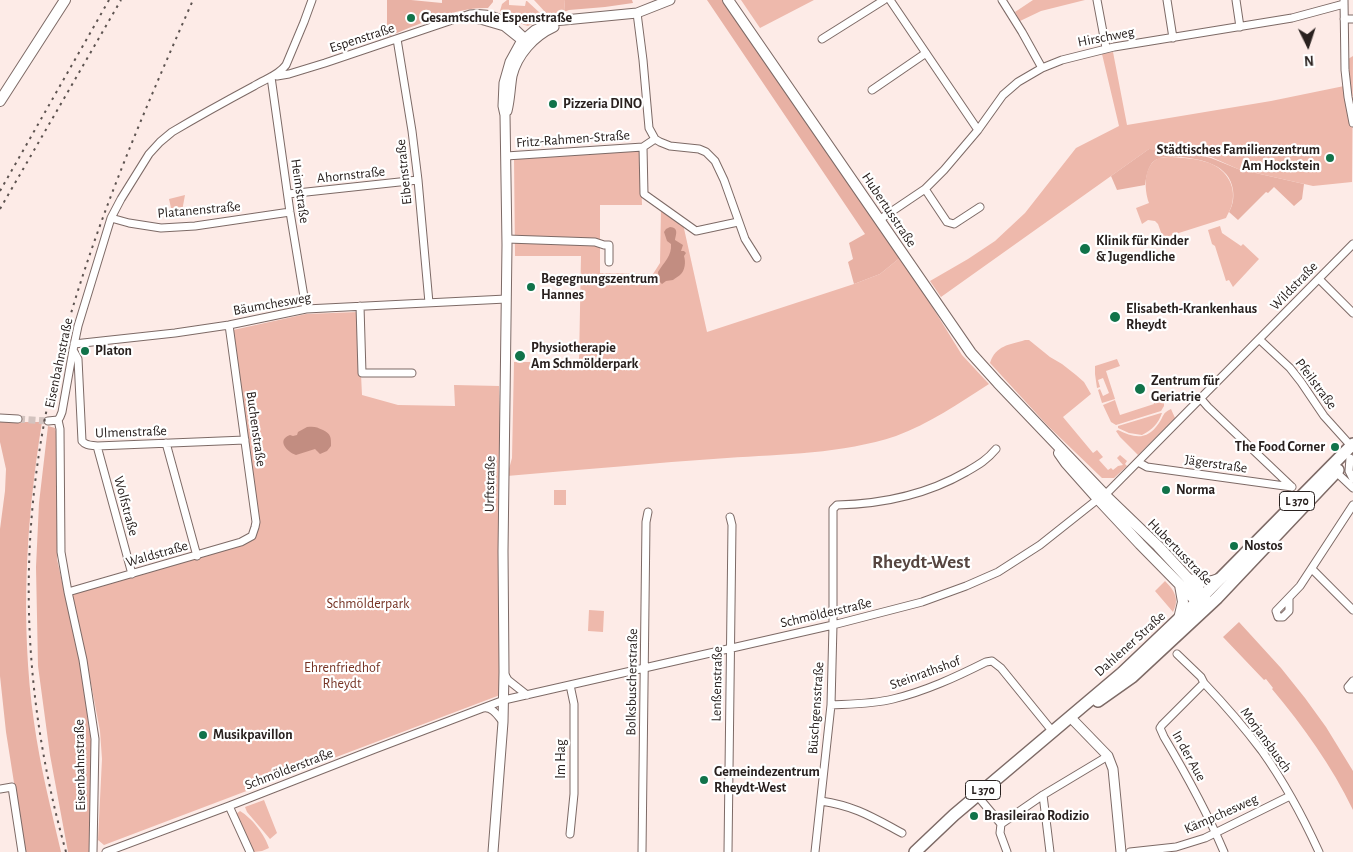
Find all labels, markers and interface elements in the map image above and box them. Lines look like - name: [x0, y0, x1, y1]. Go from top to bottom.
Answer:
- place label: Gesamtschule Espenstraße: [421, 10, 572, 26]
- marker: Gesamtschule Espenstraße: [405, 12, 417, 24]
- street label: Espenstraße: [327, 20, 397, 56]
- north arrow: [1283, 20, 1333, 70]
- street label: Hirschweg: [1076, 23, 1136, 51]
- text: N: [1304, 53, 1314, 67]
- place label: Pizzeria DINO: [563, 96, 642, 112]
- marker: Pizzeria DINO: [547, 98, 559, 110]
- street label: Fritz-Rahmen-Straße: [516, 127, 630, 151]
- street label: Eibenstraße: [392, 138, 416, 206]
- place label: Städtisches Familienzentrum Am Hockstein: [1157, 142, 1320, 174]
- marker: Städtisches Familienzentrum Am Hockstein: [1324, 152, 1336, 164]
- street label: Heimstraße: [287, 158, 313, 224]
- street label: Ahornstraße: [316, 163, 386, 187]
- street label: Hubertusstraße: [858, 170, 920, 250]
- street label: Platanenstraße: [157, 198, 241, 222]
- place label: Klinik für Kinder & Jugendliche: [1096, 233, 1189, 266]
- marker: Klinik für Kinder & Jugendliche: [1078, 242, 1092, 256]
- street label: Wildstraße: [1267, 258, 1321, 314]
- place label: Begegnungszentrum Hannes: [541, 271, 658, 304]
- marker: Begegnungszentrum Hannes: [525, 281, 537, 293]
- street label: Bäumchesweg: [232, 289, 312, 319]
- place label: Elisabeth-Krankenhaus Rheydt: [1126, 301, 1257, 334]
- marker: Elisabeth-Krankenhaus Rheydt: [1108, 310, 1122, 324]
- street label: Eisenbahnstraße: [41, 316, 77, 410]
- place label: Physiotherapie Am Schmölderpark: [531, 340, 639, 372]
- place label: Platon: [95, 343, 132, 359]
- marker: Platon: [79, 345, 91, 357]
- marker: Physiotherapie Am Schmölderpark: [513, 349, 527, 363]
- street label: Pfeilstraße: [1291, 355, 1341, 413]
- place label: Zentrum für Geriatrie: [1151, 373, 1219, 406]
- marker: Zentrum für Geriatrie: [1133, 382, 1147, 396]
- street label: Buchenstraße: [242, 390, 270, 468]
- street label: Ulmenstraße: [95, 422, 167, 442]
- place label: The Food Corner: [1235, 439, 1325, 455]
- marker: The Food Corner: [1329, 441, 1341, 453]
- street label: Jägerstraße: [1184, 451, 1248, 477]
- street label: Urftstraße: [481, 456, 499, 512]
- street label: Wolfstraße: [110, 474, 142, 538]
- place label: Norma: [1176, 482, 1215, 498]
- marker: Norma: [1160, 484, 1172, 496]
- road number: L 370: [1280, 492, 1314, 511]
- street label: Hubertusstraße: [1144, 515, 1216, 589]
- street label: Waldstraße: [124, 537, 190, 571]
- place label: Nostos: [1244, 538, 1283, 554]
- marker: Nostos: [1228, 540, 1240, 552]
- district label: Rheydt-West: [872, 551, 970, 573]
- street label: Schmölderstraße: [779, 594, 873, 632]
- park label: Schmölderpark: [327, 596, 409, 612]
- street label: Dahlener Straße: [1091, 608, 1169, 680]
- street label: Bolksbuscherstraße: [623, 628, 641, 736]
- street label: Lenßenstraße: [708, 646, 726, 722]
- street label: Steinrathshof: [888, 653, 962, 693]
- park label: Ehrenfriedhof Rheydt: [304, 660, 380, 692]
- street label: Büschgensstraße: [804, 661, 828, 755]
- street label: Morjansbusch: [1237, 704, 1295, 776]
- street label: Eisenbahnstraße: [71, 719, 89, 811]
- place label: Musikpavillon: [213, 727, 293, 743]
- street label: In der Aue: [1168, 728, 1210, 784]
- marker: Musikpavillon: [197, 729, 209, 741]
- street label: Im Hag: [553, 739, 569, 779]
- street label: Schmölderstraße: [242, 744, 336, 794]
- place label: Gemeindezentrum Rheydt-West: [714, 764, 820, 796]
- marker: Gemeindezentrum Rheydt-West: [698, 774, 710, 786]
- road number: L 370: [966, 780, 1000, 800]
- street label: Kämpchesweg: [1182, 790, 1260, 838]
- place label: Brasileirao Rodizio: [984, 808, 1089, 824]
- marker: Brasileirao Rodizio: [968, 810, 980, 822]

